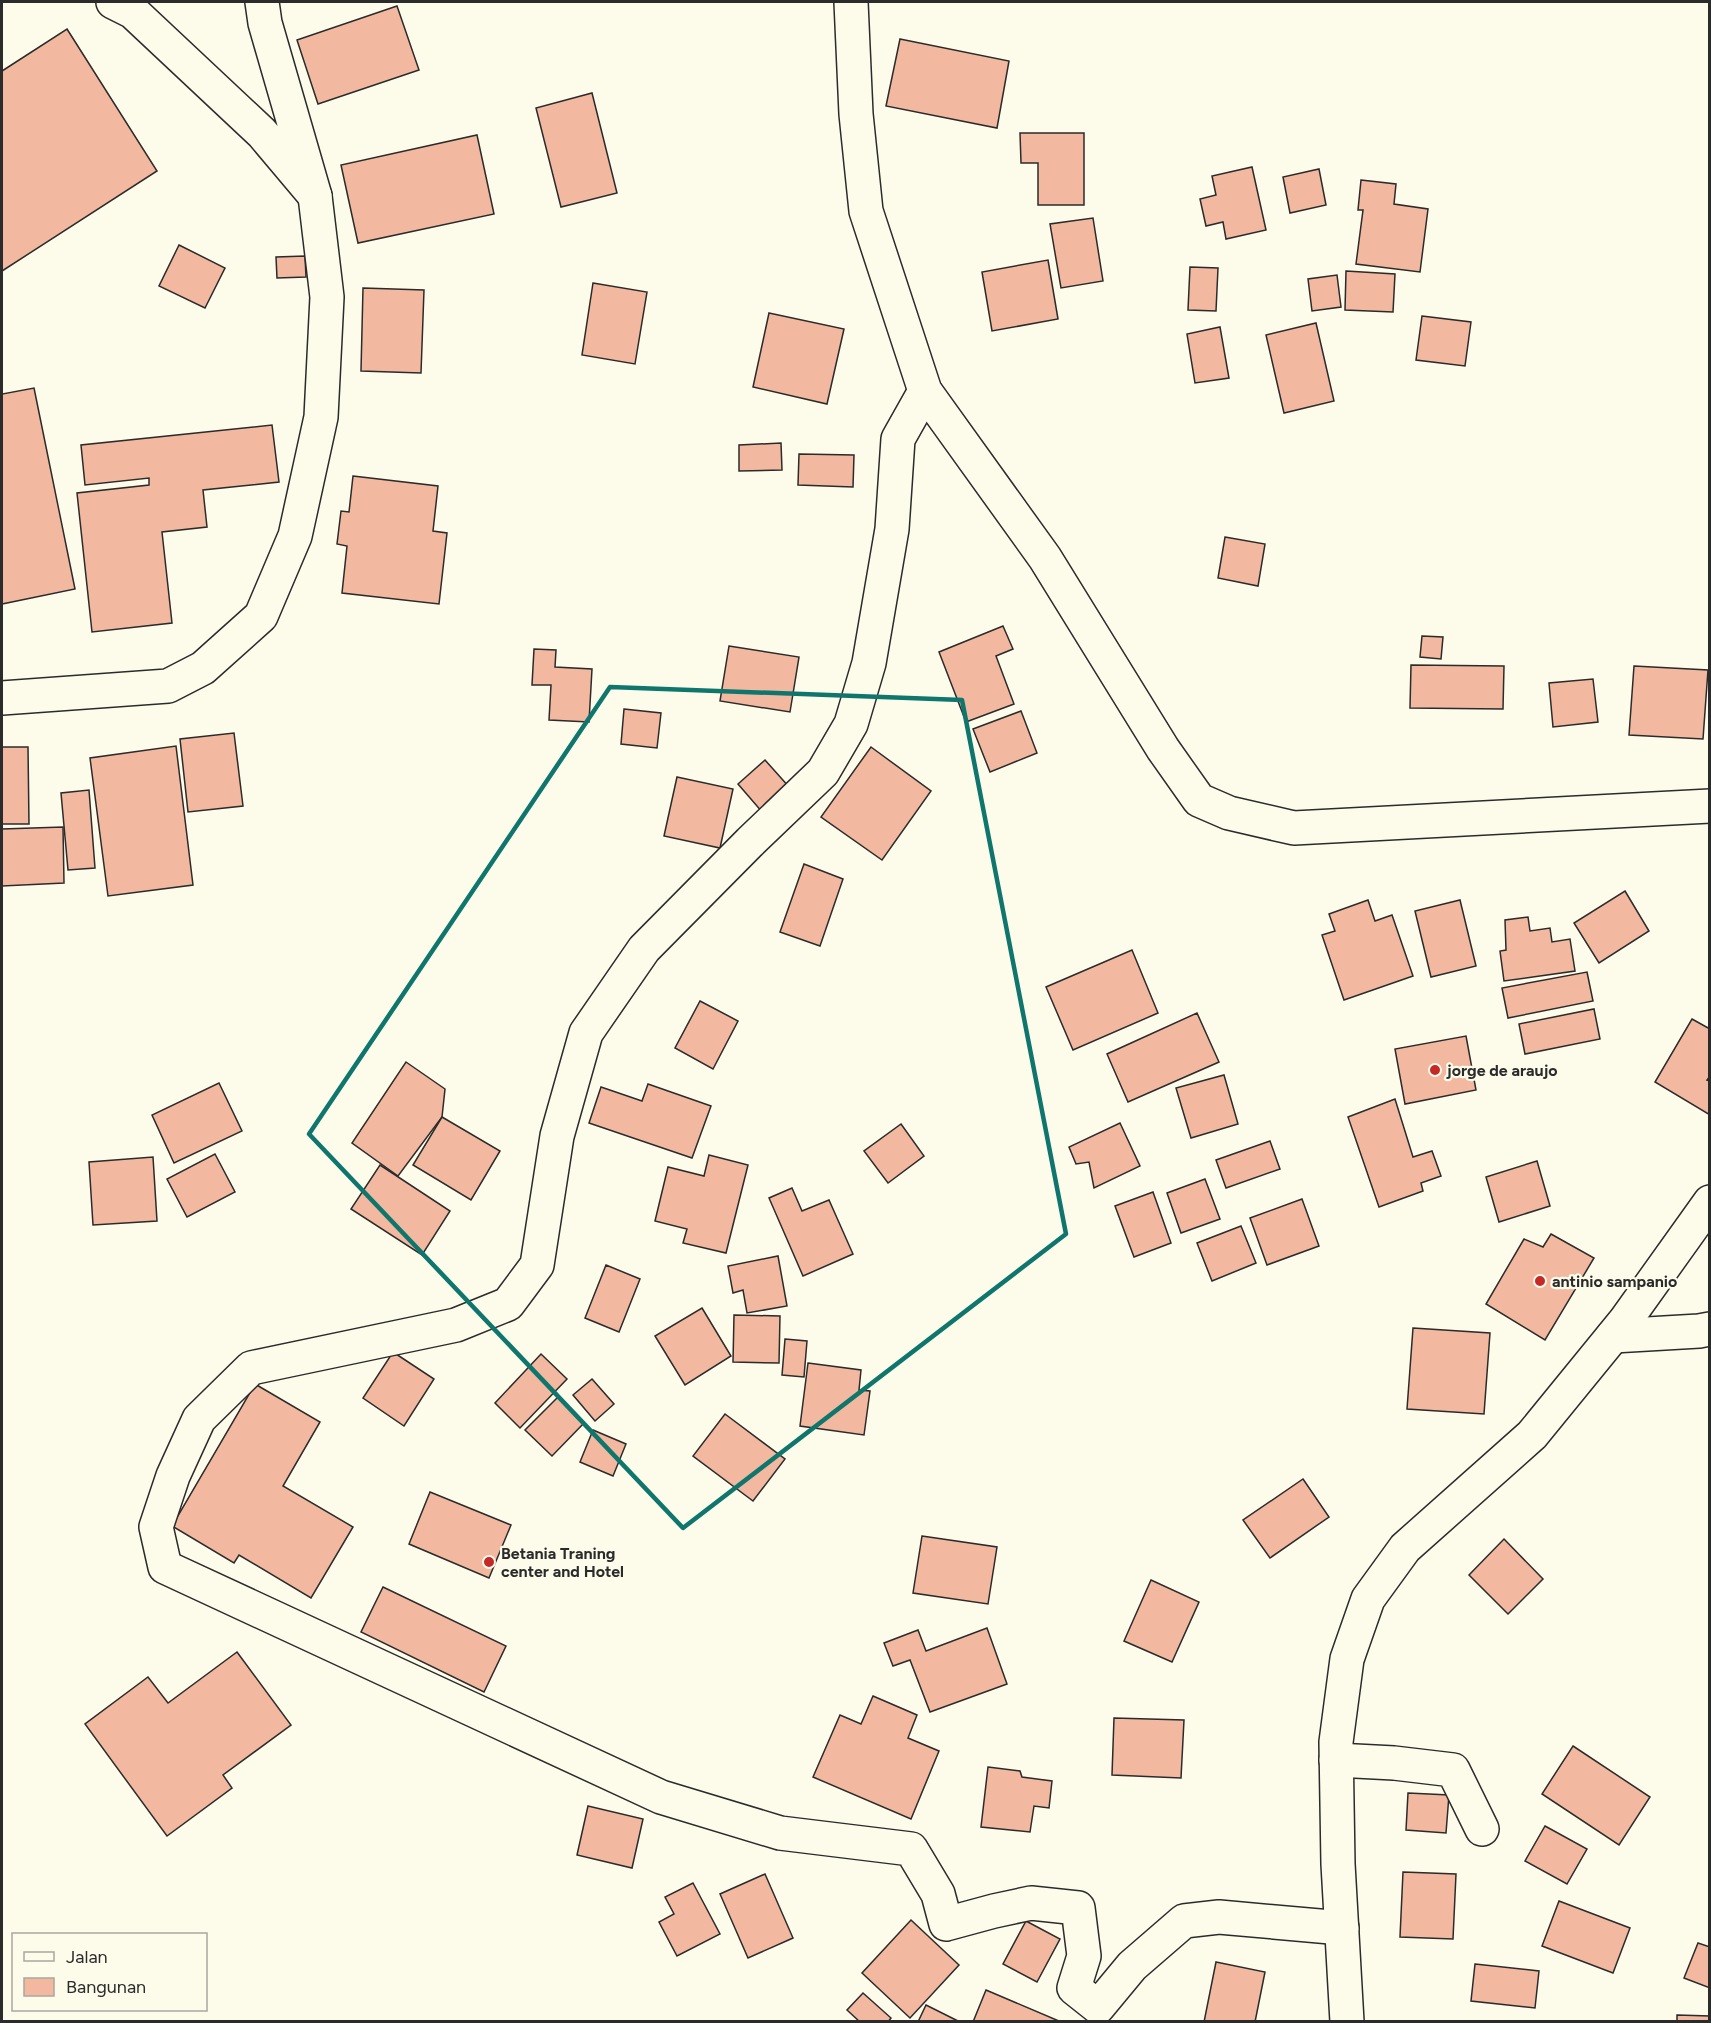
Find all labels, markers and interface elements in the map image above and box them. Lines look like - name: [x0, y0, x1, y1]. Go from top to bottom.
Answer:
- place label: jorge de araujo: [1446, 1061, 1558, 1080]
- marker: jorge de araujo: [1428, 1063, 1442, 1077]
- place label: antinio sampanio: [1552, 1272, 1677, 1291]
- marker: antinio sampanio: [1533, 1274, 1547, 1288]
- place label: Betania Traning center and Hotel: [501, 1544, 624, 1581]
- marker: Betania Traning center and Hotel: [482, 1555, 496, 1569]
- legend: [12, 1933, 207, 2011]
- text: Jalan: [66, 1946, 108, 1968]
- text: Bangunan: [66, 1976, 146, 1998]

